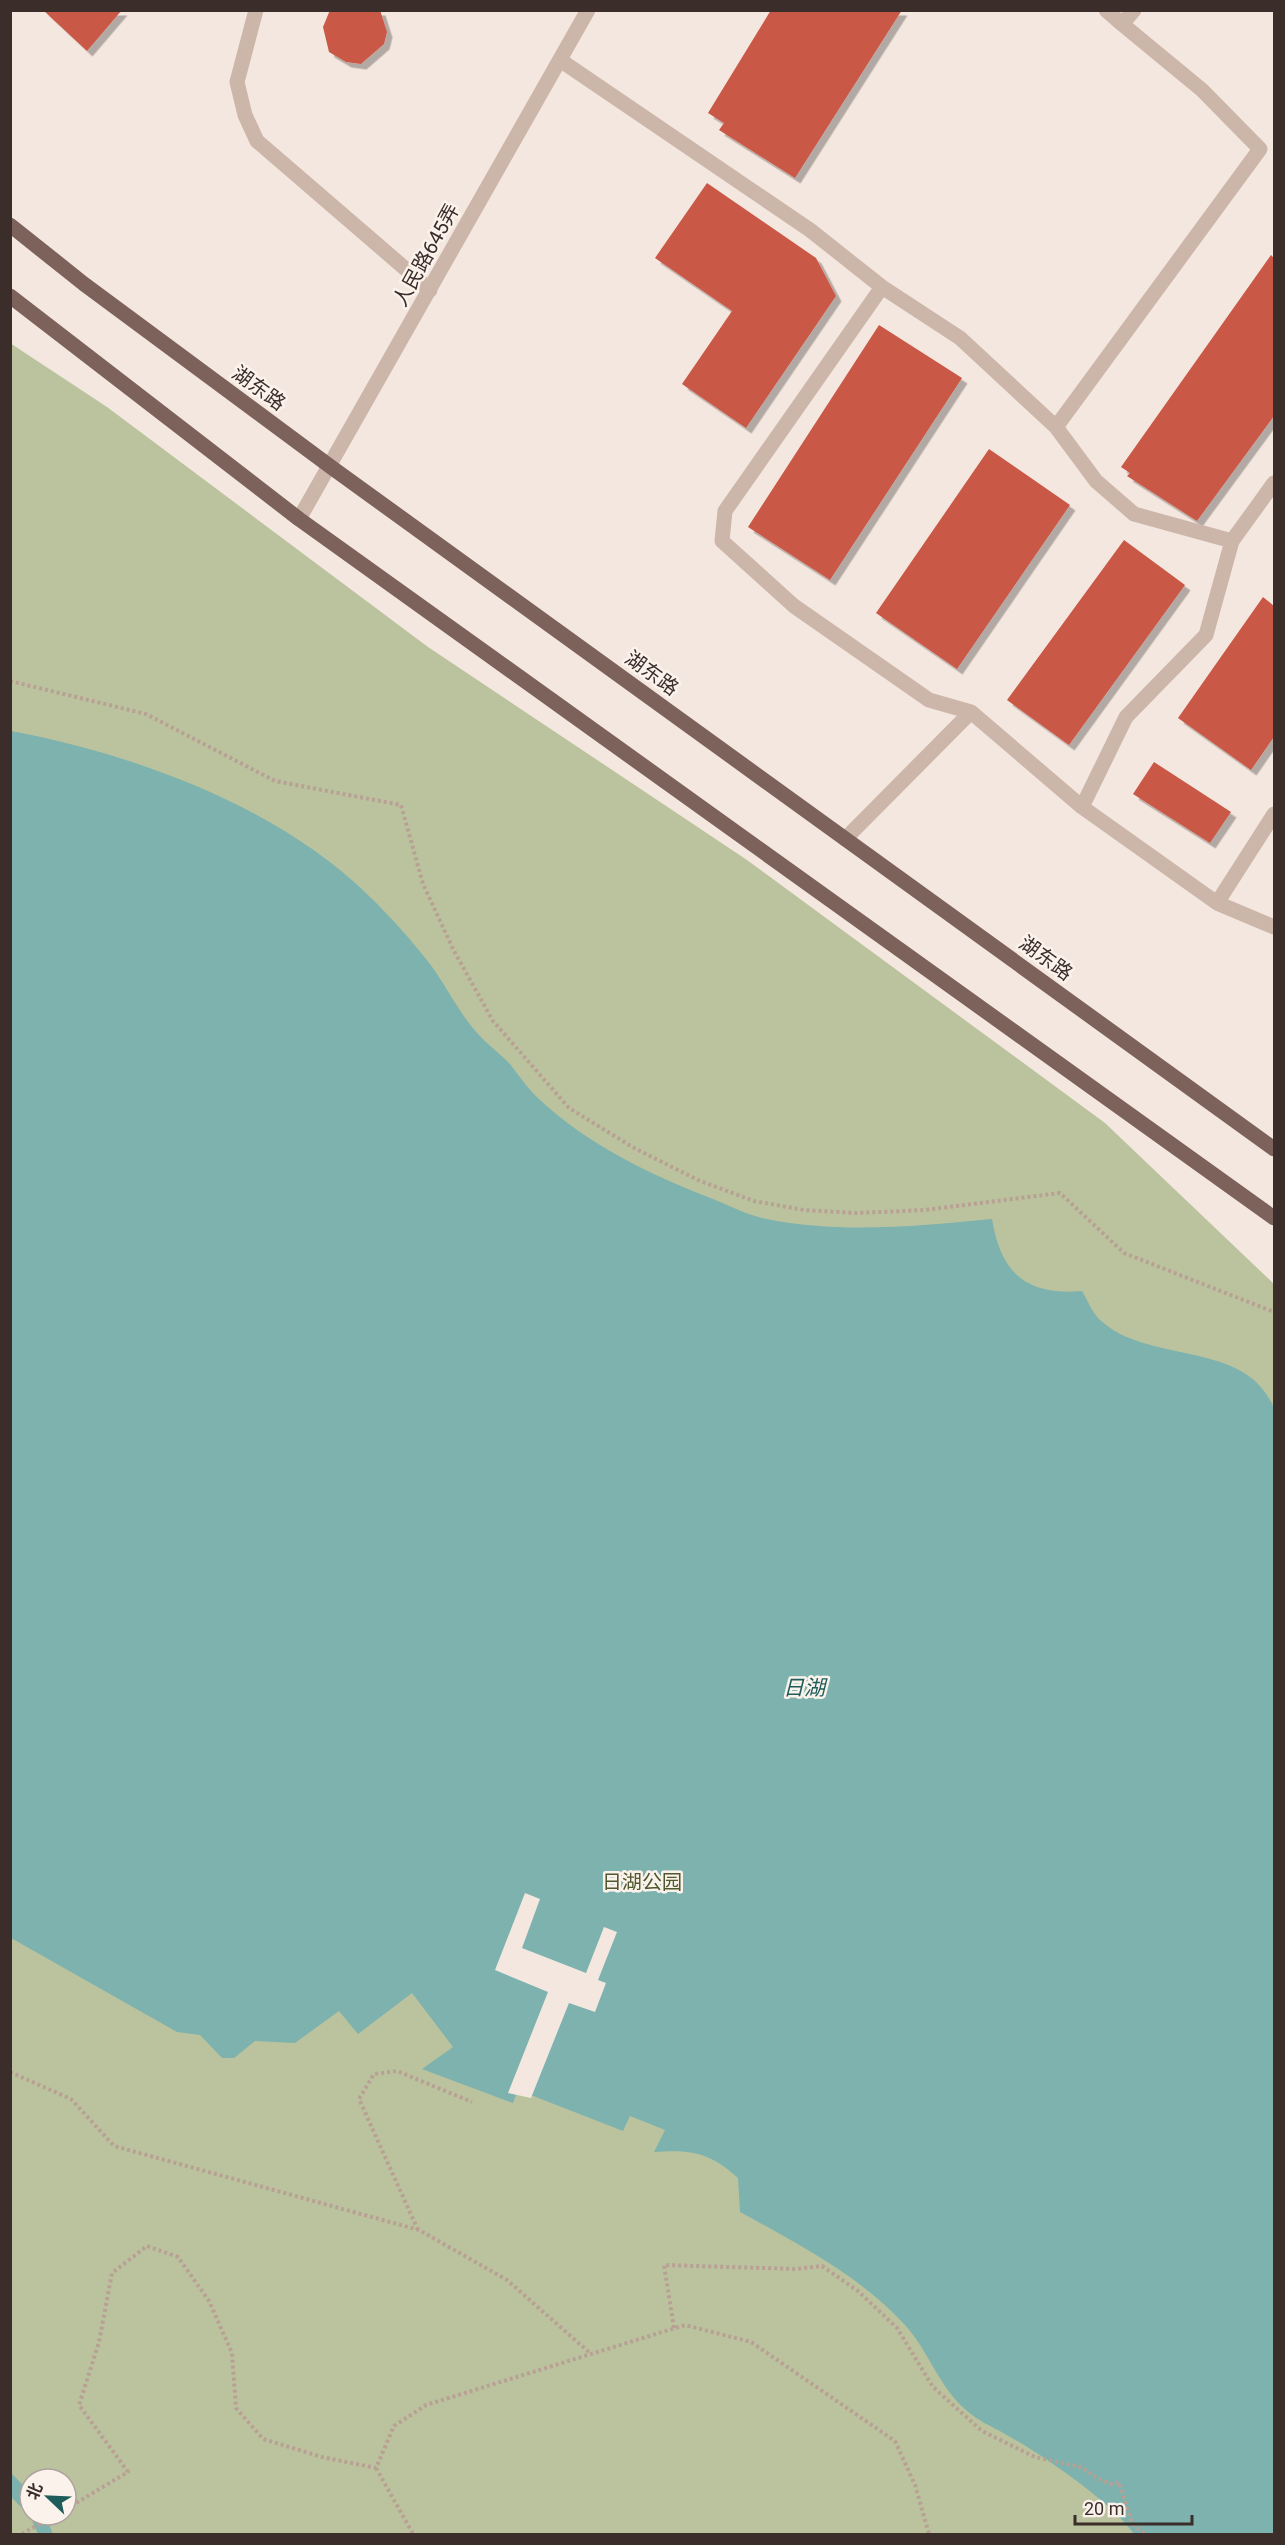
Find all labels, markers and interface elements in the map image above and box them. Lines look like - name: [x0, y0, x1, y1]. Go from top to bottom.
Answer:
- street label: 人民路645弄: [388, 199, 464, 311]
- street label: 湖东路: [228, 361, 290, 415]
- street label: 湖东路: [621, 646, 683, 700]
- street label: 湖东路: [1015, 931, 1077, 985]
- water label: 日湖: [783, 1676, 828, 1700]
- park label: 日湖公园: [602, 1870, 682, 1894]
- north arrow: [18, 2467, 78, 2527]
- text: 北: [23, 2480, 47, 2502]
- scale bar: [1075, 2488, 1192, 2526]
- text: 20 m: [1084, 2498, 1124, 2519]

